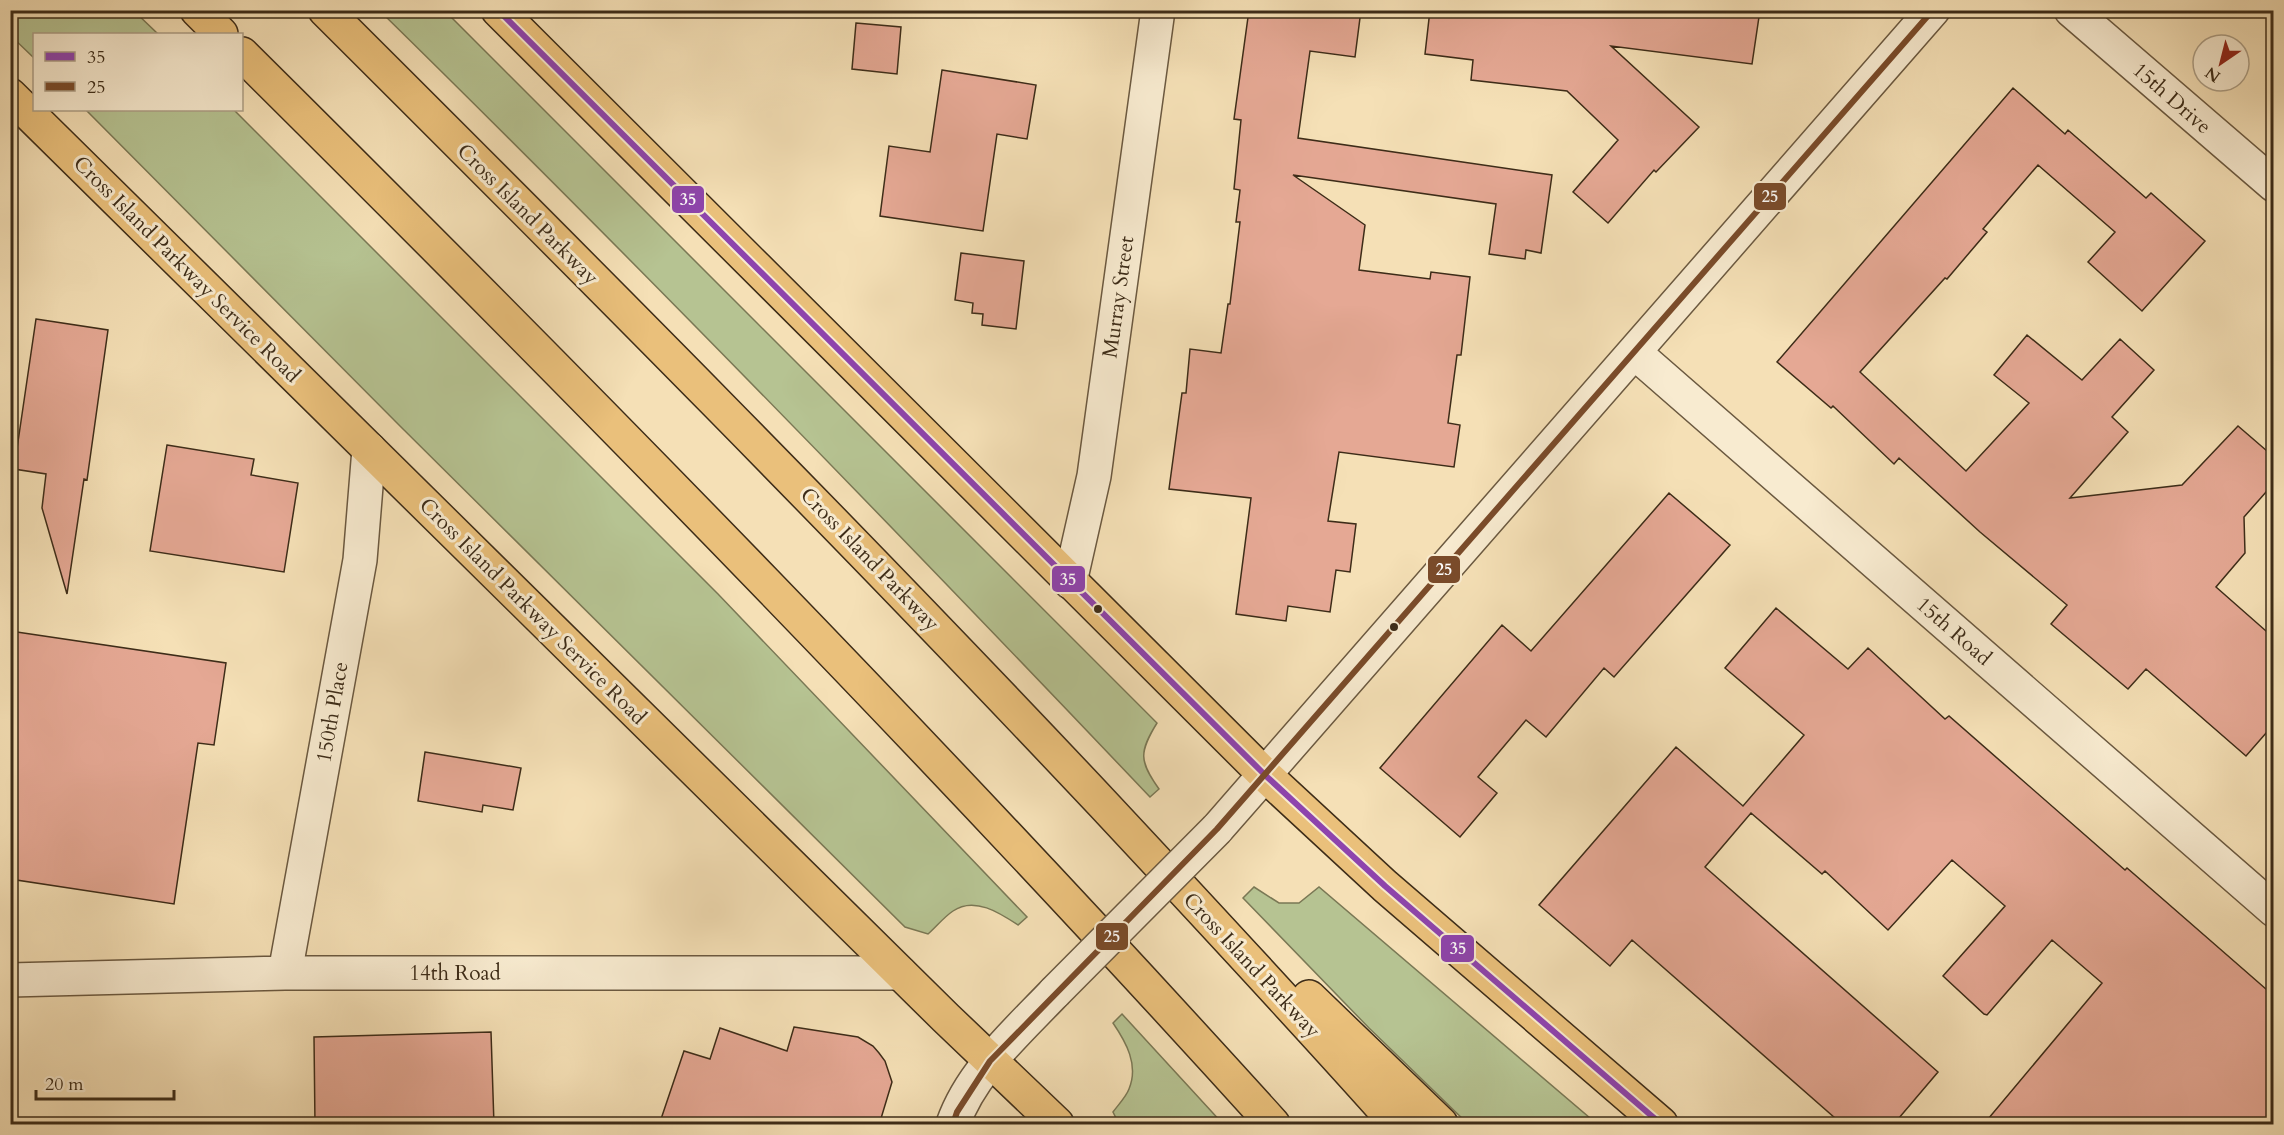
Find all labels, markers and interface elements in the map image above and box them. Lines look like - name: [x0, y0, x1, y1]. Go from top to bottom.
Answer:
- legend: [33, 33, 243, 111]
- north arrow: [2191, 33, 2251, 93]
- text: 35: [87, 45, 105, 70]
- street label: 15th Drive: [2126, 56, 2217, 141]
- text: N: [2201, 61, 2225, 87]
- text: 25: [87, 75, 105, 100]
- street label: Cross Island Parkway: [450, 137, 605, 292]
- street label: Cross Island Parkway Service Road: [67, 149, 307, 389]
- line badge: 25: [1753, 182, 1787, 211]
- line badge: 35: [671, 185, 705, 214]
- text: 25: [1762, 186, 1778, 208]
- text: 35: [680, 189, 696, 211]
- street label: Murray Street: [1096, 234, 1141, 360]
- street label: Cross Island Parkway: [793, 481, 946, 638]
- street label: Cross Island Parkway Service Road: [413, 491, 653, 731]
- line badge: 25: [1427, 555, 1461, 584]
- text: 25: [1436, 559, 1452, 581]
- line badge: 35: [1051, 565, 1086, 593]
- text: 35: [1060, 569, 1076, 591]
- street label: 15th Road: [1910, 590, 1998, 672]
- unlabelled marker: [1092, 603, 1104, 615]
- unlabelled marker: [1388, 621, 1400, 633]
- street label: 150th Place: [309, 659, 356, 765]
- street label: Cross Island Parkway: [1176, 886, 1327, 1045]
- line badge: 25: [1095, 922, 1129, 951]
- text: 25: [1104, 926, 1120, 948]
- line badge: 35: [1440, 934, 1475, 963]
- text: 35: [1450, 938, 1466, 960]
- street label: 14th Road: [409, 959, 501, 988]
- scale bar: [36, 1063, 174, 1101]
- text: 20 m: [45, 1072, 84, 1097]

